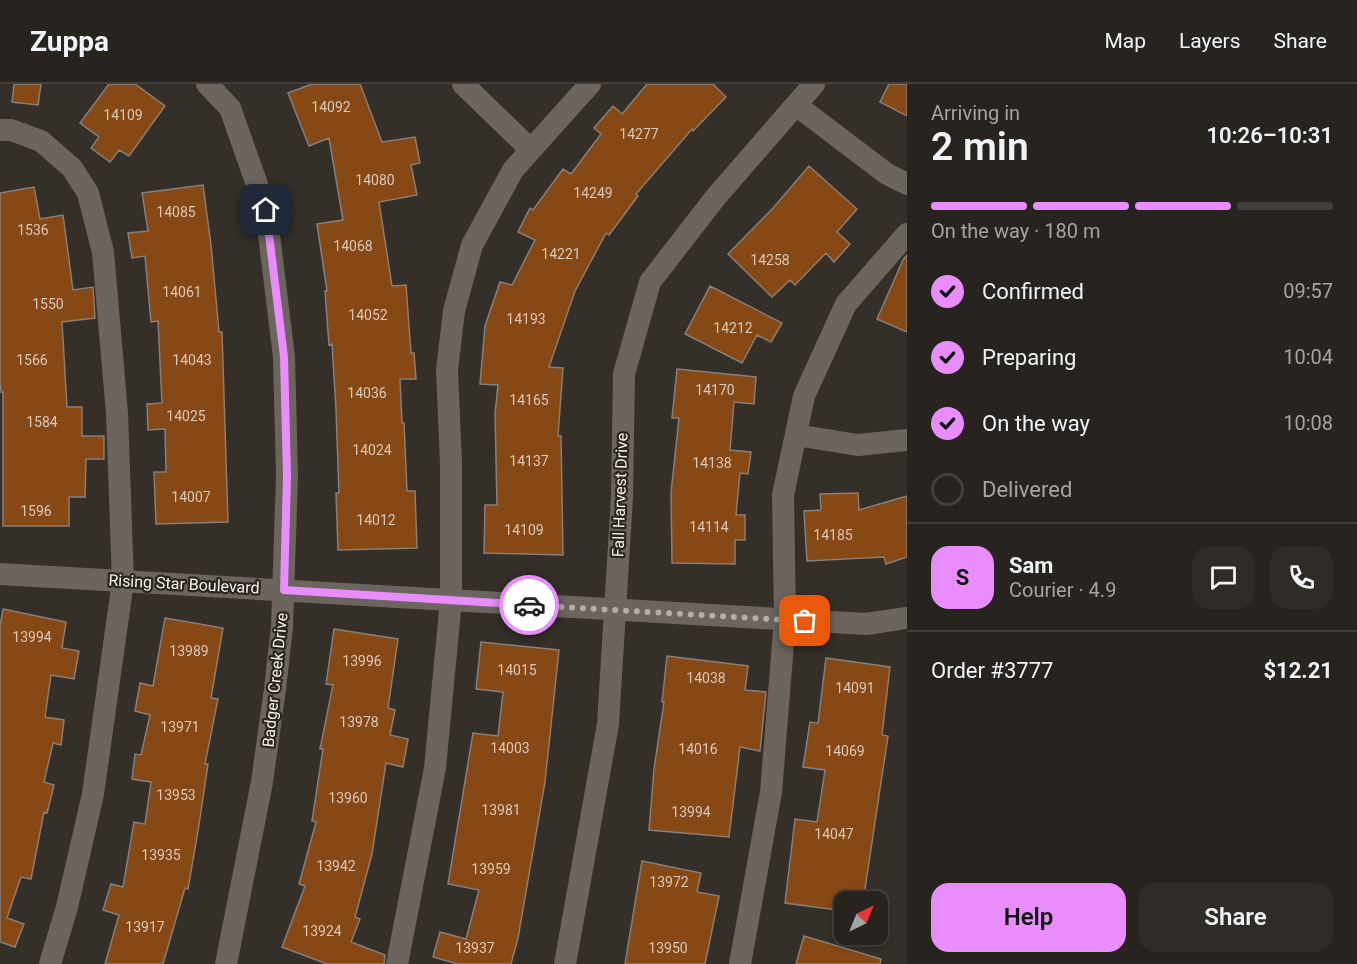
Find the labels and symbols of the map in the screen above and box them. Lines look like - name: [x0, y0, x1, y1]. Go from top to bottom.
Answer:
- house number: 14092: [311, 99, 351, 115]
- house number: 14109: [103, 107, 143, 123]
- house number: 14277: [619, 126, 659, 142]
- house number: 14080: [355, 172, 395, 188]
- pin: [240, 184, 291, 235]
- house number: 14249: [573, 185, 613, 201]
- house number: 14085: [156, 204, 196, 220]
- house number: 1536: [17, 222, 49, 238]
- house number: 14068: [333, 238, 373, 254]
- house number: 14221: [541, 246, 581, 262]
- house number: 14258: [750, 252, 790, 268]
- house number: 14061: [162, 284, 202, 300]
- house number: 1550: [32, 296, 64, 312]
- house number: 14052: [348, 307, 388, 323]
- house number: 14193: [506, 311, 546, 327]
- house number: 14212: [713, 320, 753, 336]
- house number: 1566: [16, 352, 48, 368]
- house number: 14043: [172, 352, 212, 368]
- house number: 14170: [695, 382, 735, 398]
- house number: 14036: [347, 385, 387, 401]
- house number: 14165: [509, 392, 549, 408]
- house number: 14025: [166, 408, 206, 424]
- house number: 1584: [26, 414, 58, 430]
- street label: Fall Harvest Drive: [608, 433, 632, 557]
- house number: 14024: [352, 442, 392, 458]
- house number: 14137: [509, 453, 549, 469]
- house number: 14138: [692, 455, 732, 471]
- house number: 14007: [171, 489, 211, 505]
- house number: 1596: [20, 503, 52, 519]
- house number: 14012: [356, 512, 396, 528]
- house number: 14114: [689, 519, 729, 535]
- house number: 14109: [504, 522, 544, 538]
- house number: 14185: [813, 527, 853, 543]
- street label: Rising Star Boulevard: [108, 571, 260, 597]
- courier: [499, 575, 559, 635]
- pin: [779, 595, 830, 646]
- street label: Badger Creek Drive: [258, 612, 292, 748]
- house number: 13994: [12, 629, 52, 645]
- house number: 13989: [169, 643, 209, 659]
- house number: 13996: [342, 653, 382, 669]
- house number: 14015: [497, 662, 537, 678]
- house number: 14038: [686, 670, 726, 686]
- house number: 14091: [835, 680, 875, 696]
- house number: 13978: [339, 714, 379, 730]
- house number: 13971: [160, 719, 200, 735]
- house number: 14003: [490, 740, 530, 756]
- house number: 14016: [678, 741, 718, 757]
- house number: 14069: [825, 743, 865, 759]
- house number: 13953: [156, 787, 196, 803]
- house number: 13960: [328, 790, 368, 806]
- house number: 13981: [481, 802, 521, 818]
- house number: 13994: [671, 804, 711, 820]
- house number: 14047: [814, 826, 854, 842]
- house number: 13935: [141, 847, 181, 863]
- house number: 13942: [316, 858, 356, 874]
- house number: 13959: [471, 861, 511, 877]
- house number: 13972: [649, 874, 689, 890]
- north arrow: [834, 891, 888, 945]
- house number: 13917: [125, 919, 165, 935]
- house number: 13924: [302, 923, 342, 939]
- house number: 13937: [455, 940, 495, 956]
- house number: 13950: [648, 940, 688, 956]

